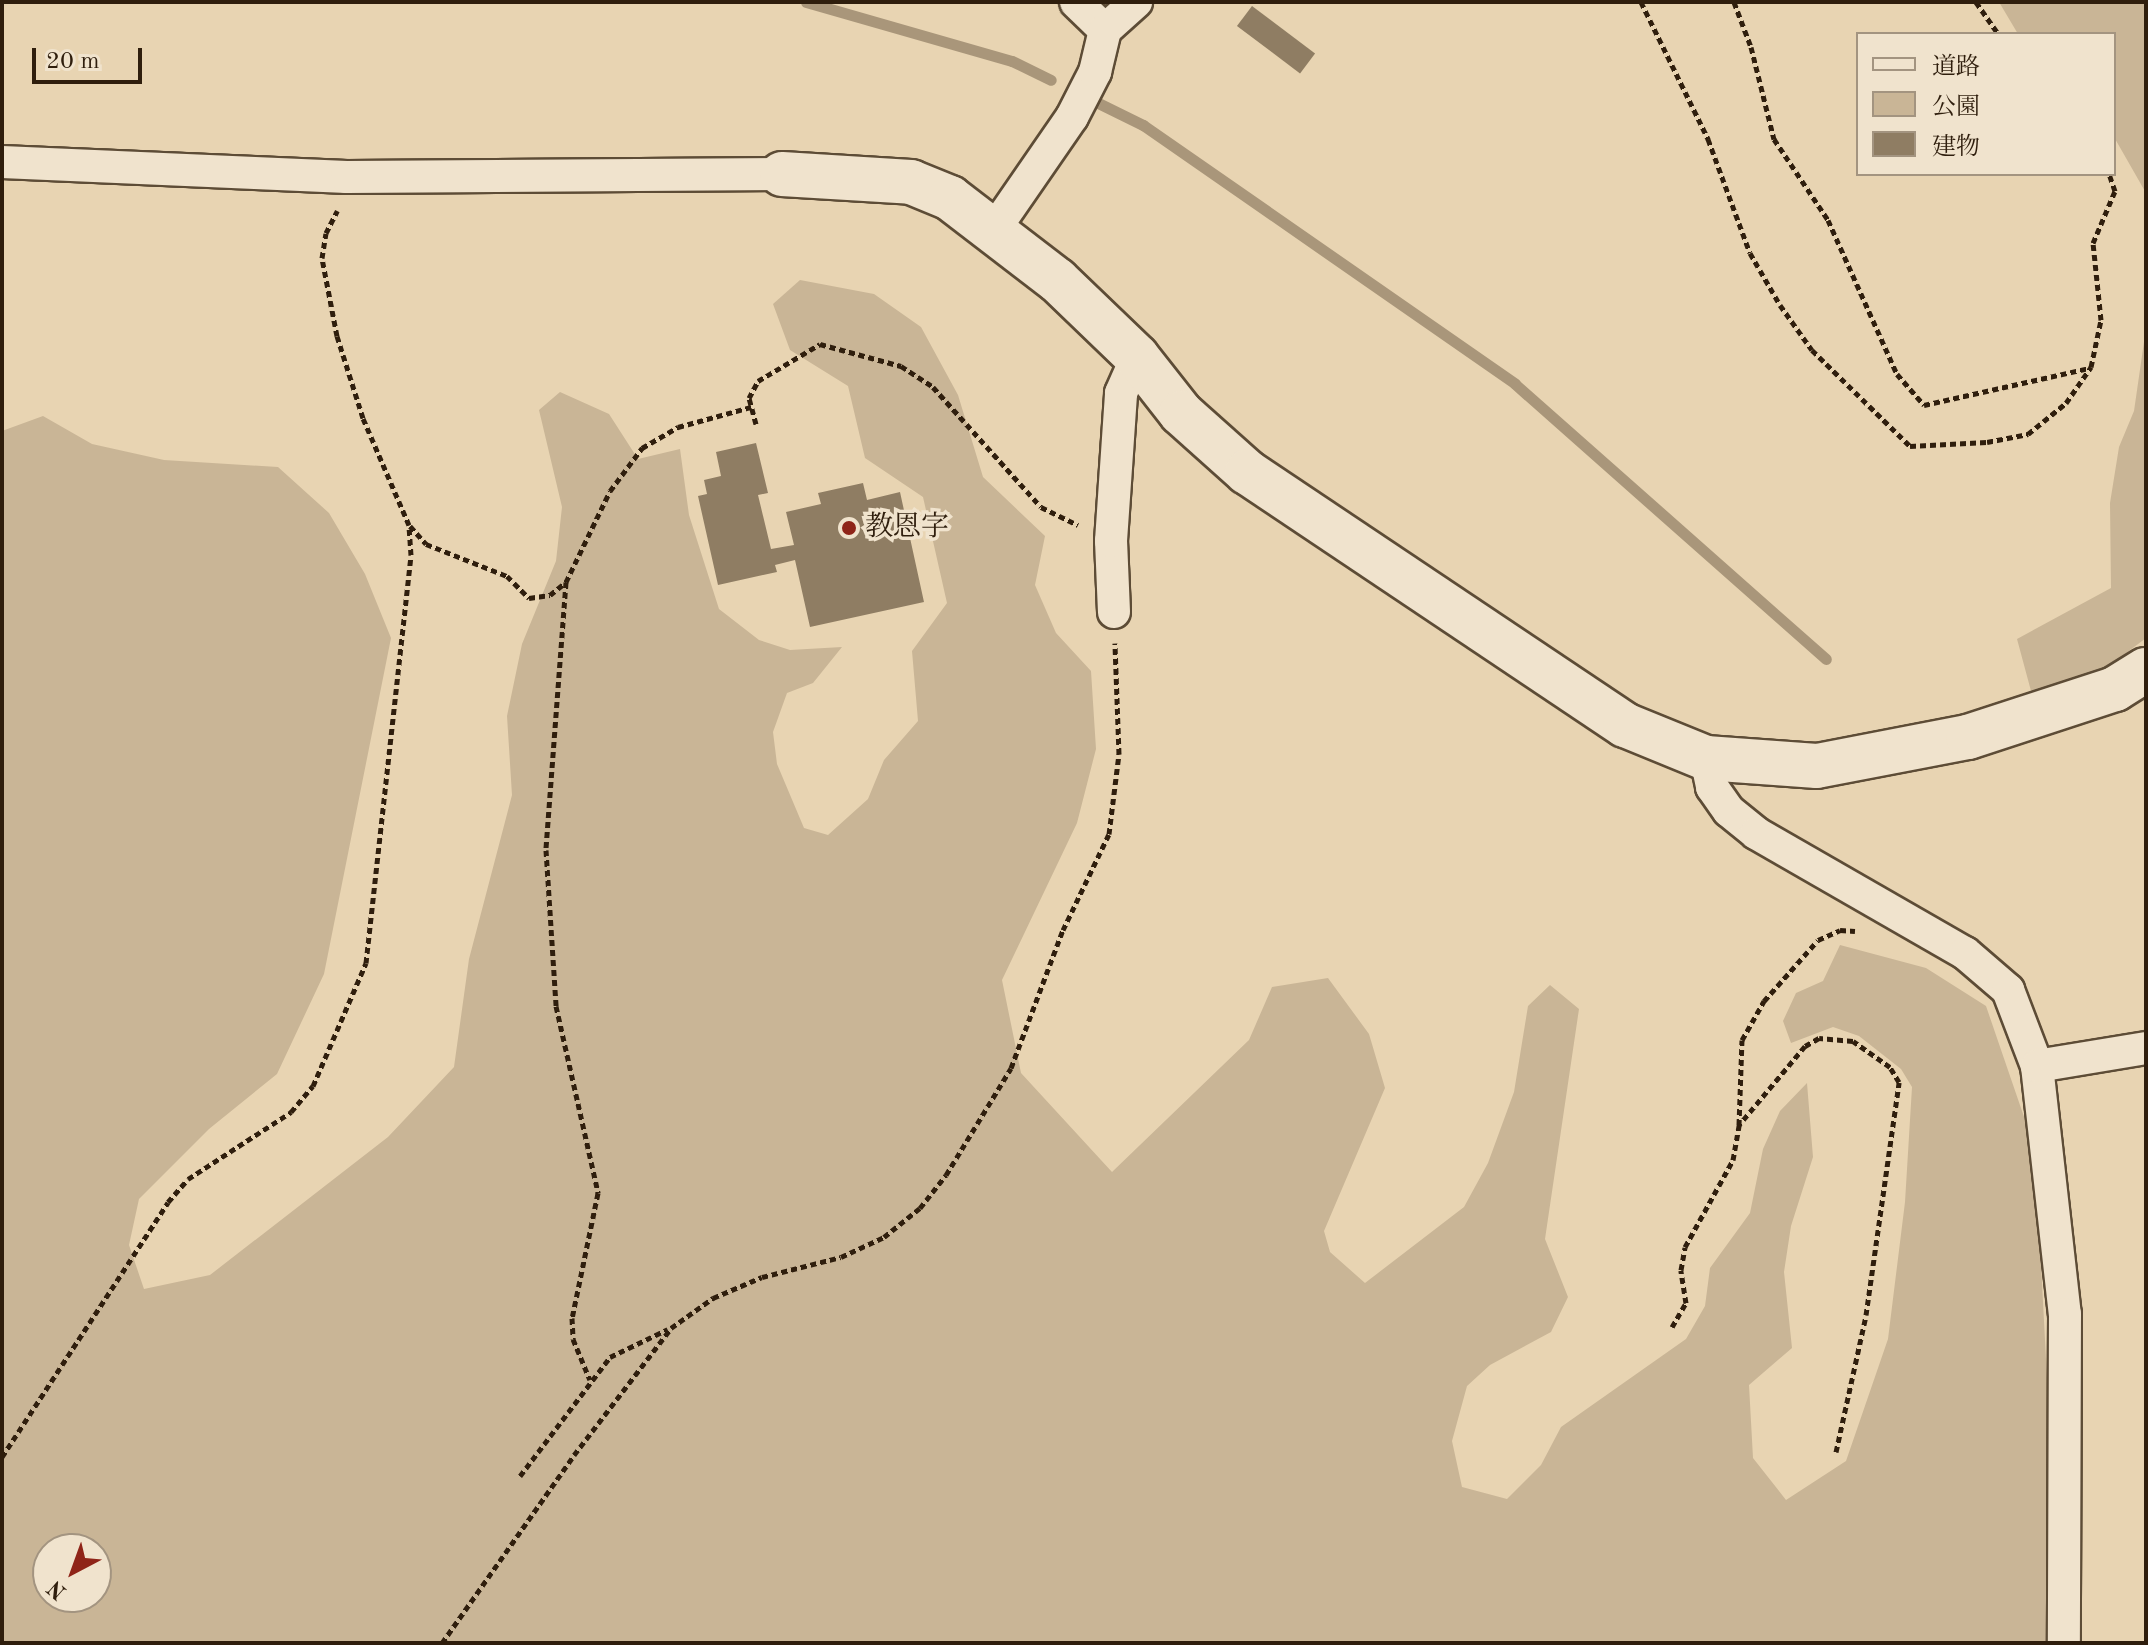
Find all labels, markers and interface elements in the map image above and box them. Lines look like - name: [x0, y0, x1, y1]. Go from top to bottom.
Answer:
- scale bar: [36, 32, 146, 82]
- legend: [1856, 32, 2116, 176]
- text: 20 m: [46, 50, 100, 74]
- text: 道路: [1932, 56, 1980, 80]
- text: 公園: [1932, 96, 1980, 120]
- text: 建物: [1932, 136, 1980, 160]
- place label: 教恩字: [865, 511, 949, 545]
- marker: 教恩字: [840, 519, 858, 537]
- north arrow: [32, 1533, 112, 1613]
- text: N: [44, 1576, 71, 1603]

